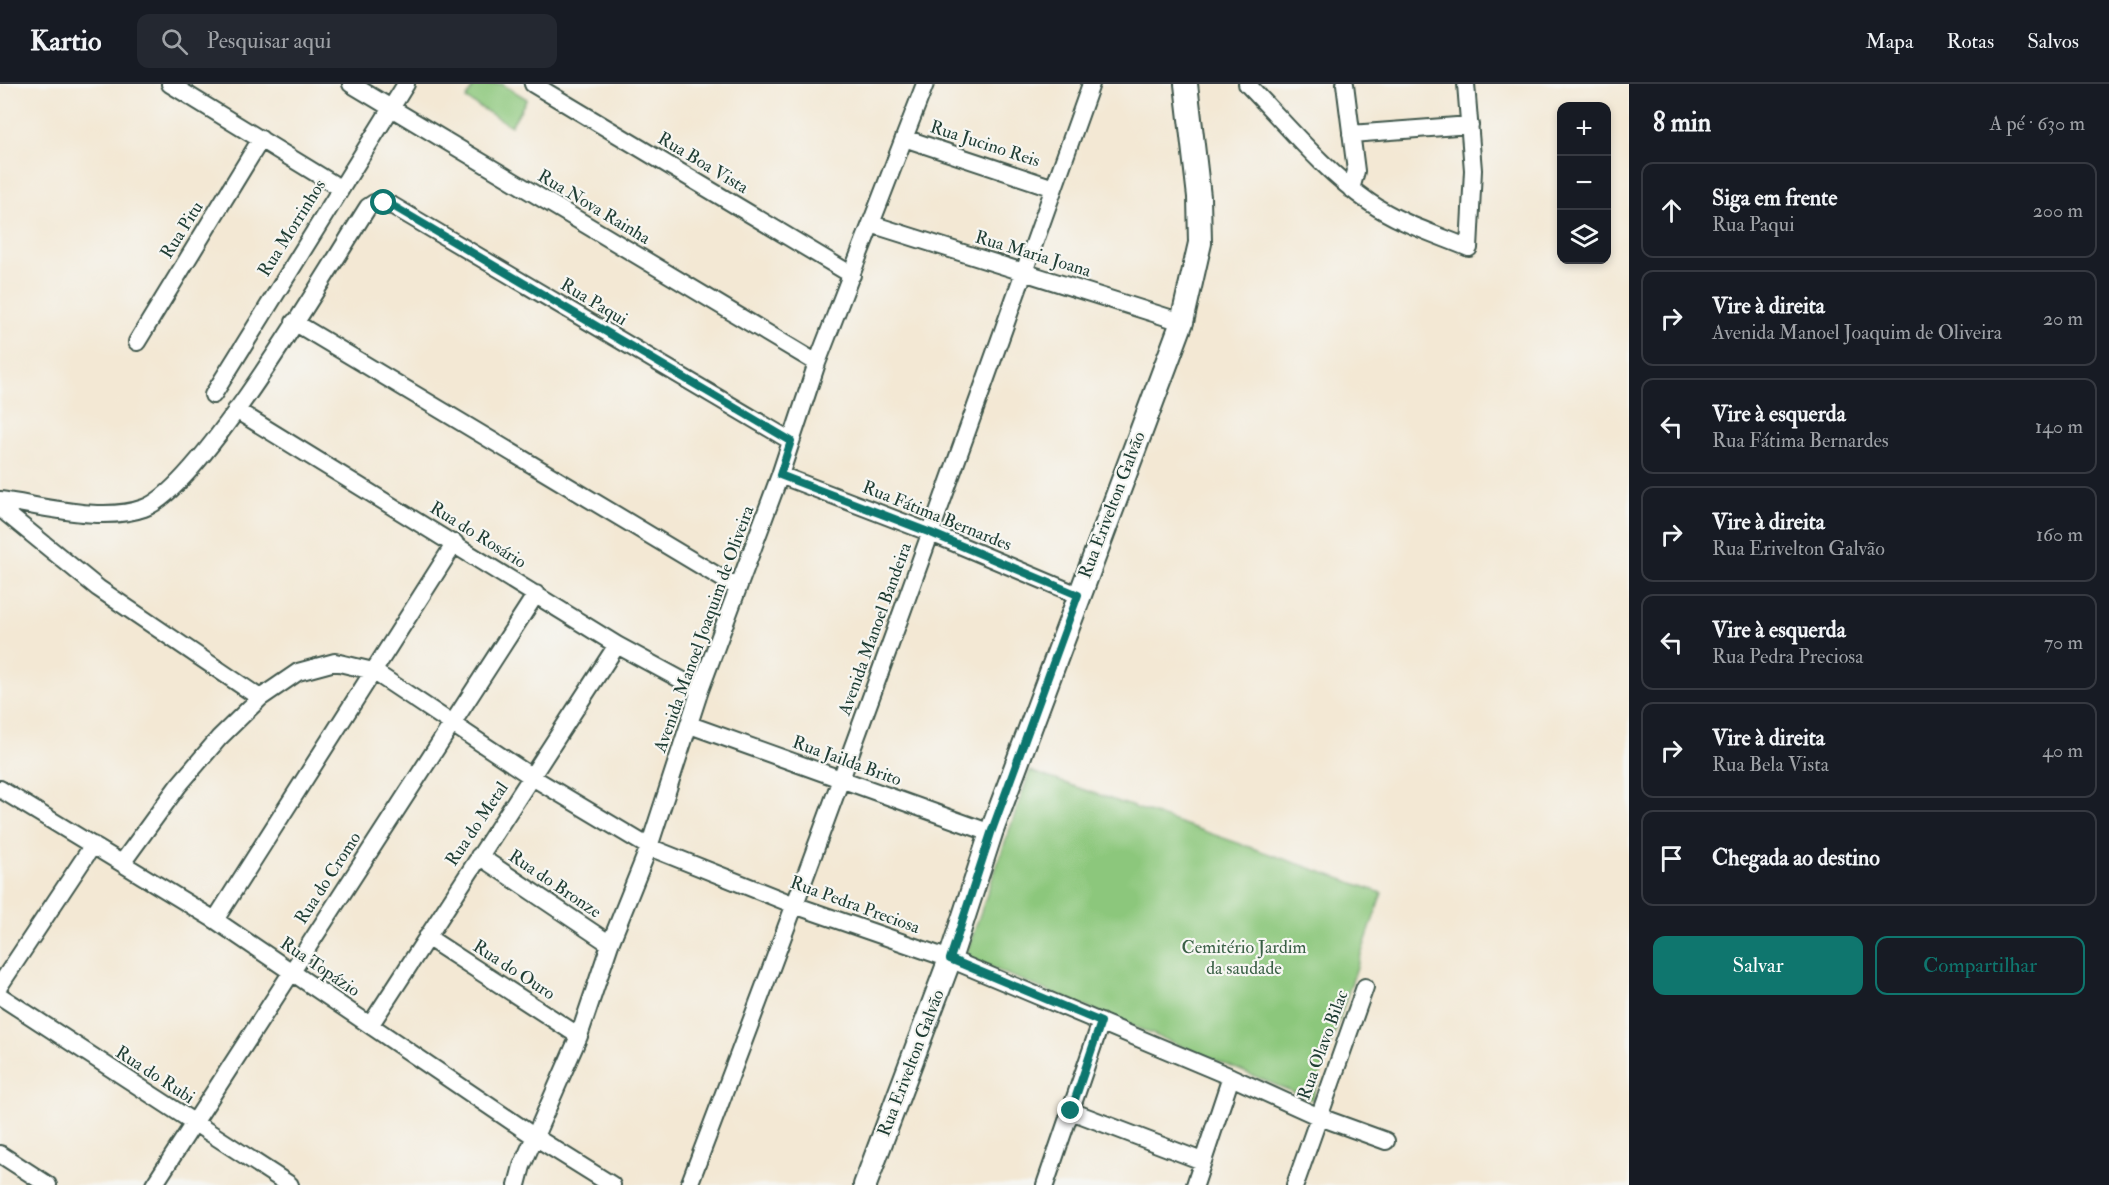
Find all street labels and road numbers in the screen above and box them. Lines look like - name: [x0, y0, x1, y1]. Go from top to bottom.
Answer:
- street label: Rua Jucino Reis: [927, 115, 1043, 173]
- street label: Rua Boa Vista: [653, 127, 753, 199]
- street label: Rua Nova Rainha: [533, 164, 655, 250]
- street label: Rua Morrinhos: [253, 175, 331, 281]
- street label: Rua Pitu: [155, 197, 209, 263]
- street label: Rua Maria Joana: [972, 225, 1094, 283]
- street label: Rua Paqui: [556, 273, 632, 331]
- street label: Rua Erivelton Galvão: [1073, 428, 1151, 582]
- street label: Rua Fátima Bernardes: [859, 476, 1015, 556]
- street label: Rua do Rosário: [425, 496, 531, 574]
- street label: Avenida Manoel Joaquim de Oliveira: [648, 502, 760, 757]
- street label: Avenida Manoel Bandeira: [833, 539, 917, 720]
- street label: Rua Jailda Brito: [789, 731, 905, 791]
- street label: Rua do Metal: [440, 777, 514, 871]
- street label: Rua do Cromo: [290, 827, 367, 928]
- street label: Rua do Bronze: [504, 845, 606, 924]
- street label: Rua Pedra Preciosa: [787, 871, 924, 939]
- street label: Rua Topázio: [276, 932, 365, 1002]
- street label: Rua do Ouro: [468, 935, 560, 1005]
- street label: Rua Erivelton Galvão: [872, 986, 950, 1140]
- street label: Rua Olavo Bilac: [1292, 987, 1354, 1103]
- street label: Rua do Rubi: [111, 1041, 199, 1109]

